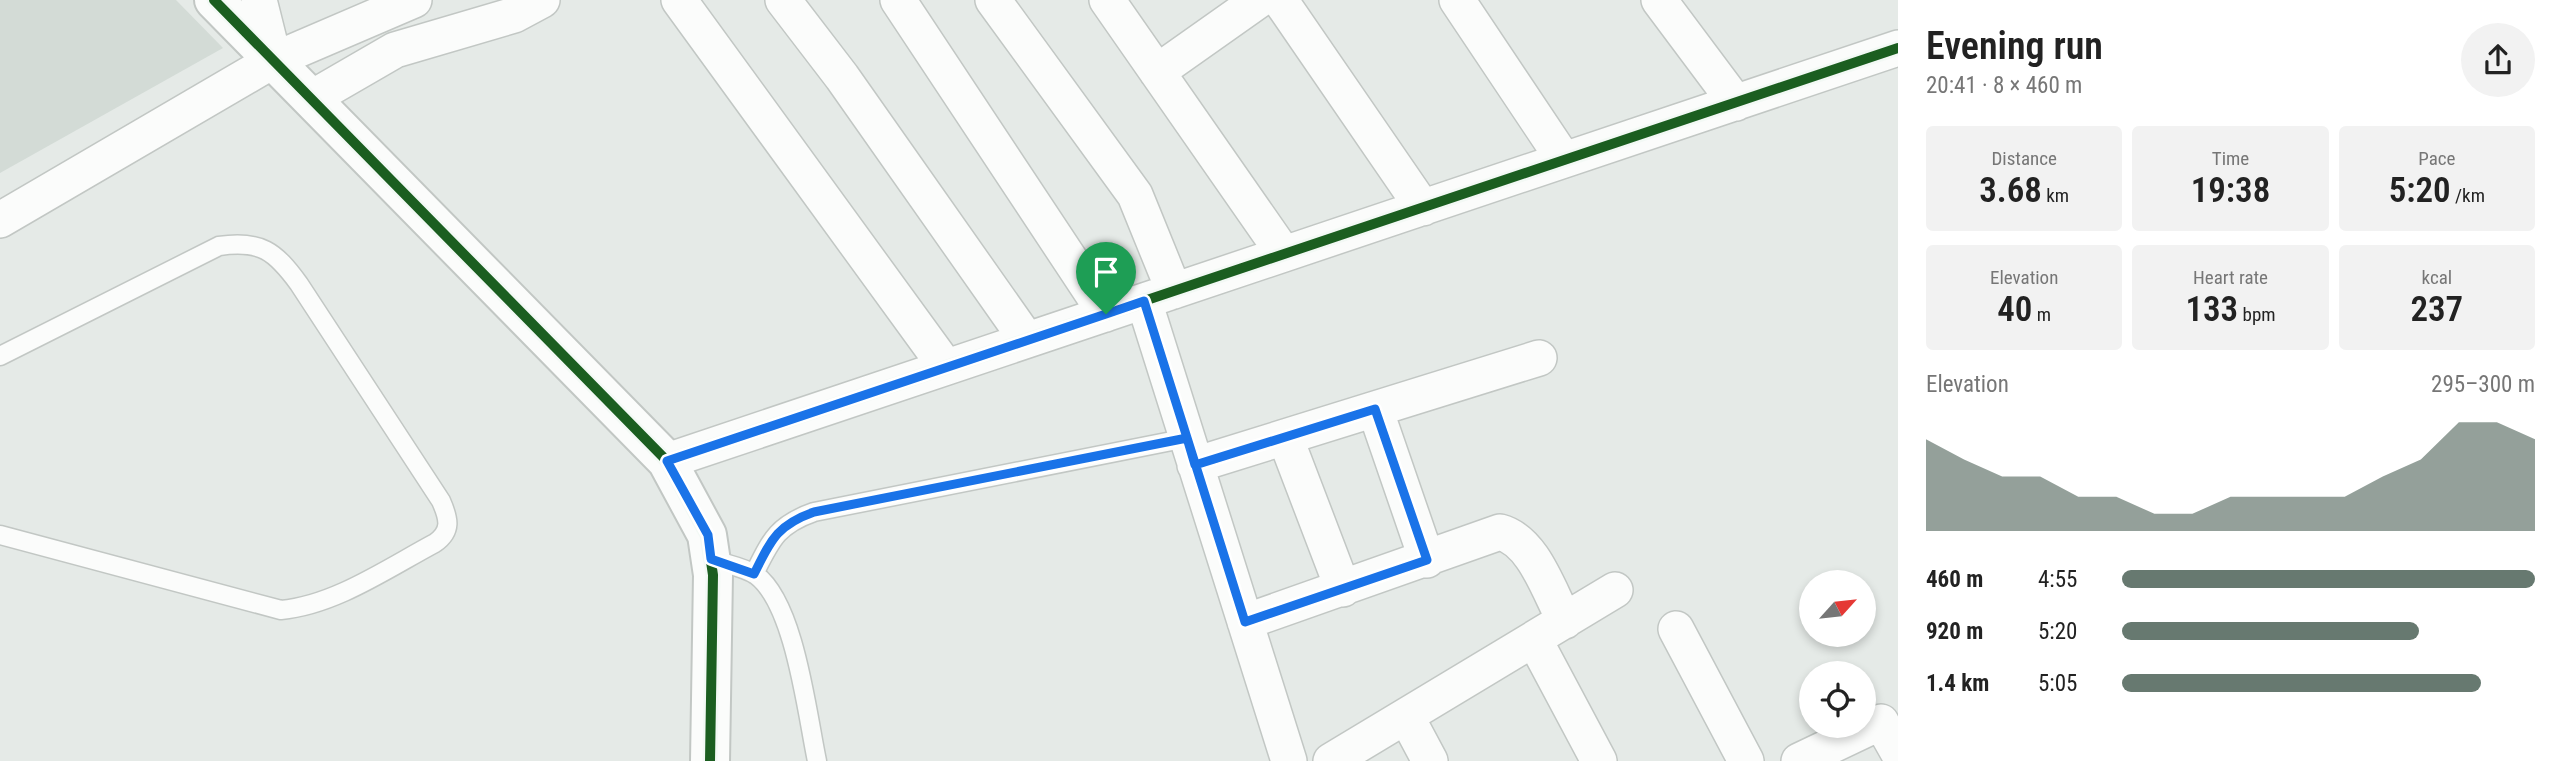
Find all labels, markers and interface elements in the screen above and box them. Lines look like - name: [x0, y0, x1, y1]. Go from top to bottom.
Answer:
- button: share: [2461, 23, 2535, 97]
- text: Evening run: [1926, 24, 2103, 68]
- text: 20:41 · 8 × 460 m: [1926, 72, 2082, 99]
- text: Distance: [1991, 147, 2057, 170]
- text: Time: [2212, 147, 2249, 170]
- text: Pace: [2418, 147, 2455, 170]
- text: 3.68: [1979, 170, 2042, 211]
- text: 19:38: [2191, 170, 2270, 211]
- text: 5:20: [2389, 170, 2451, 211]
- text: km: [2042, 184, 2069, 207]
- text: /km: [2451, 184, 2485, 207]
- pin: [1076, 242, 1136, 314]
- icon: arrive: [1087, 253, 1125, 291]
- text: Elevation: [1990, 266, 2058, 289]
- text: Heart rate: [2193, 266, 2268, 289]
- text: kcal: [2422, 266, 2452, 289]
- text: 40: [1997, 289, 2032, 330]
- text: 133: [2185, 289, 2238, 330]
- text: 237: [2410, 289, 2463, 330]
- text: m: [2032, 303, 2051, 326]
- text: bpm: [2238, 303, 2276, 326]
- text: Elevation: [1926, 371, 2009, 398]
- text: 295–300 m: [2431, 371, 2535, 398]
- text: 460 m: [1926, 566, 1983, 593]
- text: 4:55: [2038, 566, 2077, 593]
- north arrow: [1799, 570, 1876, 648]
- map controls: [1799, 570, 1876, 738]
- text: 920 m: [1926, 618, 1983, 645]
- text: 5:20: [2038, 618, 2077, 645]
- button: locate: [1799, 661, 1876, 738]
- text: 1.4 km: [1926, 670, 1989, 697]
- text: 5:05: [2038, 670, 2077, 697]

